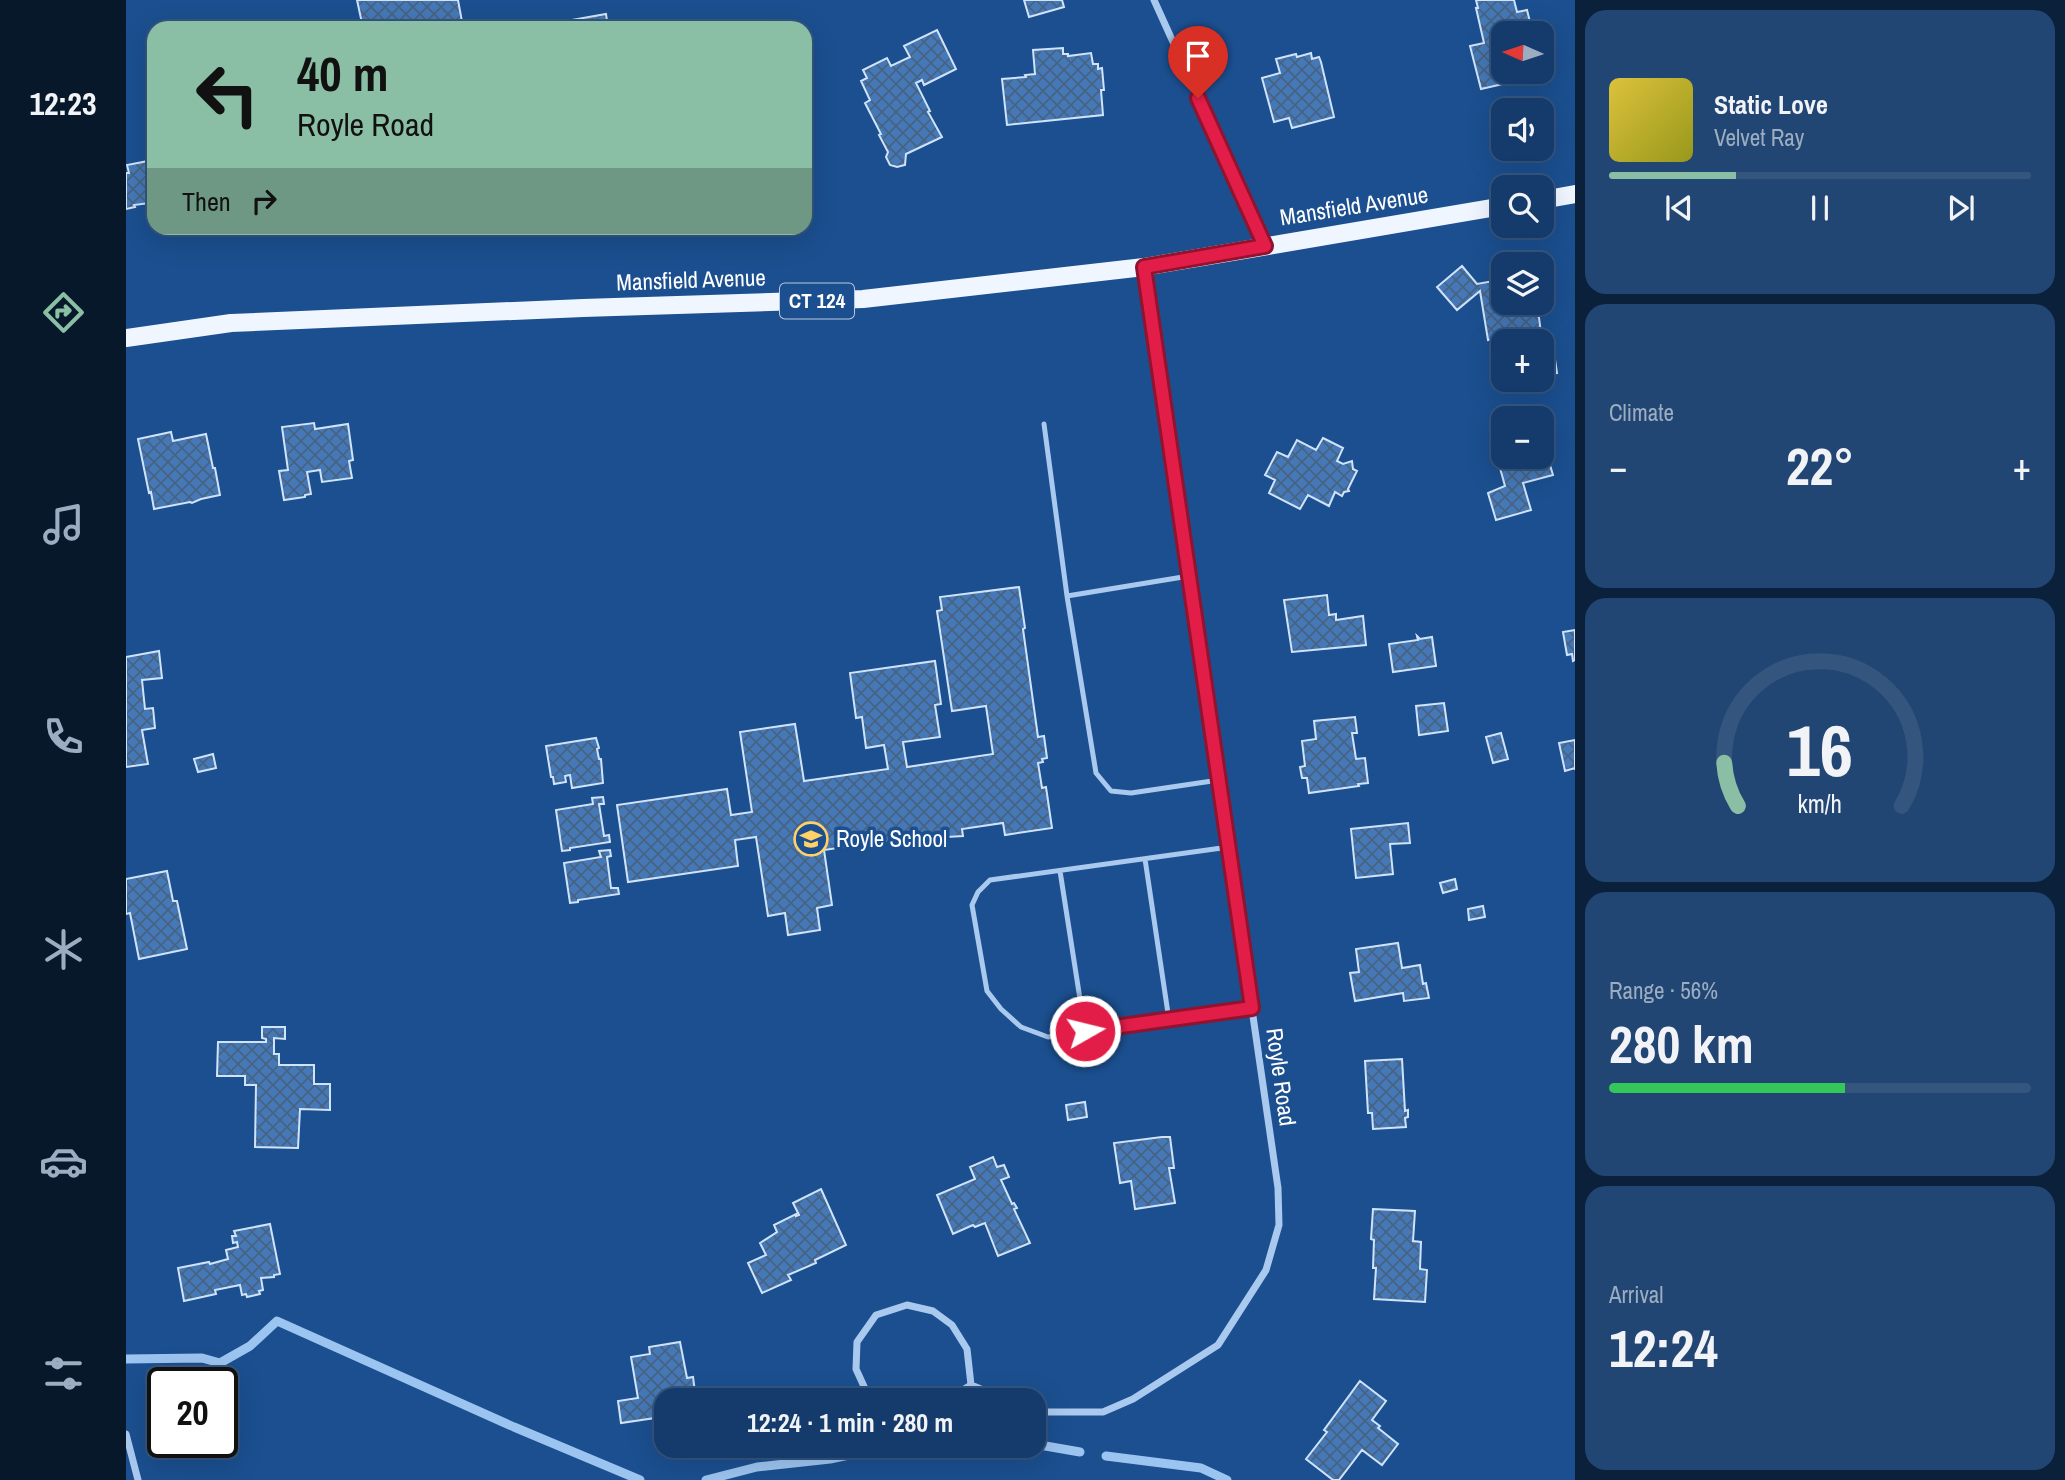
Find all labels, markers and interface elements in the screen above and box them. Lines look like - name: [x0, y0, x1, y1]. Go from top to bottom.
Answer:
- north arrow: [1491, 21, 1554, 84]
- map controls: [1491, 21, 1554, 469]
- pin: [1168, 26, 1228, 98]
- icon: arrive: [1179, 37, 1217, 75]
- text: 40 m: [297, 40, 389, 106]
- icon: left: [182, 49, 273, 140]
- text: 12:23: [29, 82, 97, 125]
- text: Static Love: [1714, 87, 1828, 122]
- button: sound: [1491, 98, 1554, 161]
- text: Royle Road: [297, 103, 434, 146]
- text: Velvet Ray: [1714, 122, 1804, 153]
- button: search: [1491, 175, 1554, 238]
- street label: Mansfield Avenue: [1278, 178, 1430, 233]
- icon: right: [245, 182, 283, 220]
- text: Then: [182, 184, 231, 219]
- icon: previous: [1660, 189, 1698, 227]
- icon: pause: [1801, 189, 1839, 227]
- icon: next: [1942, 189, 1980, 227]
- button: layers: [1491, 252, 1554, 315]
- street label: Mansfield Avenue: [616, 261, 766, 298]
- road number: CT 124: [780, 284, 854, 318]
- icon: directions: [39, 288, 88, 337]
- button: +: [1491, 329, 1554, 392]
- text: Climate: [1609, 397, 1674, 428]
- button: −: [1491, 406, 1554, 469]
- text: 22°: [1786, 431, 1854, 501]
- text: −: [1609, 441, 1627, 492]
- text: +: [2013, 441, 2031, 492]
- icon: music: [39, 500, 88, 549]
- text: 16: [1787, 701, 1853, 799]
- icon: phone: [39, 712, 88, 761]
- text: km/h: [1798, 787, 1842, 821]
- school or university icon: Royle School: [792, 820, 830, 858]
- place label: Royle School: [836, 823, 947, 854]
- icon: climate: [39, 925, 88, 974]
- text: Range · 56%: [1609, 975, 1718, 1006]
- position arrow: [1048, 994, 1122, 1068]
- text: 280 km: [1609, 1009, 1754, 1079]
- street label: Royle Road: [1259, 1026, 1304, 1128]
- icon: car: [39, 1137, 88, 1186]
- text: Arrival: [1609, 1279, 1664, 1310]
- text: 12:24: [1609, 1313, 1718, 1383]
- icon: filters: [39, 1349, 88, 1398]
- speed limit sign: 20: [147, 1367, 238, 1458]
- text: 12:24 · 1 min · 280 m: [747, 1405, 953, 1440]

